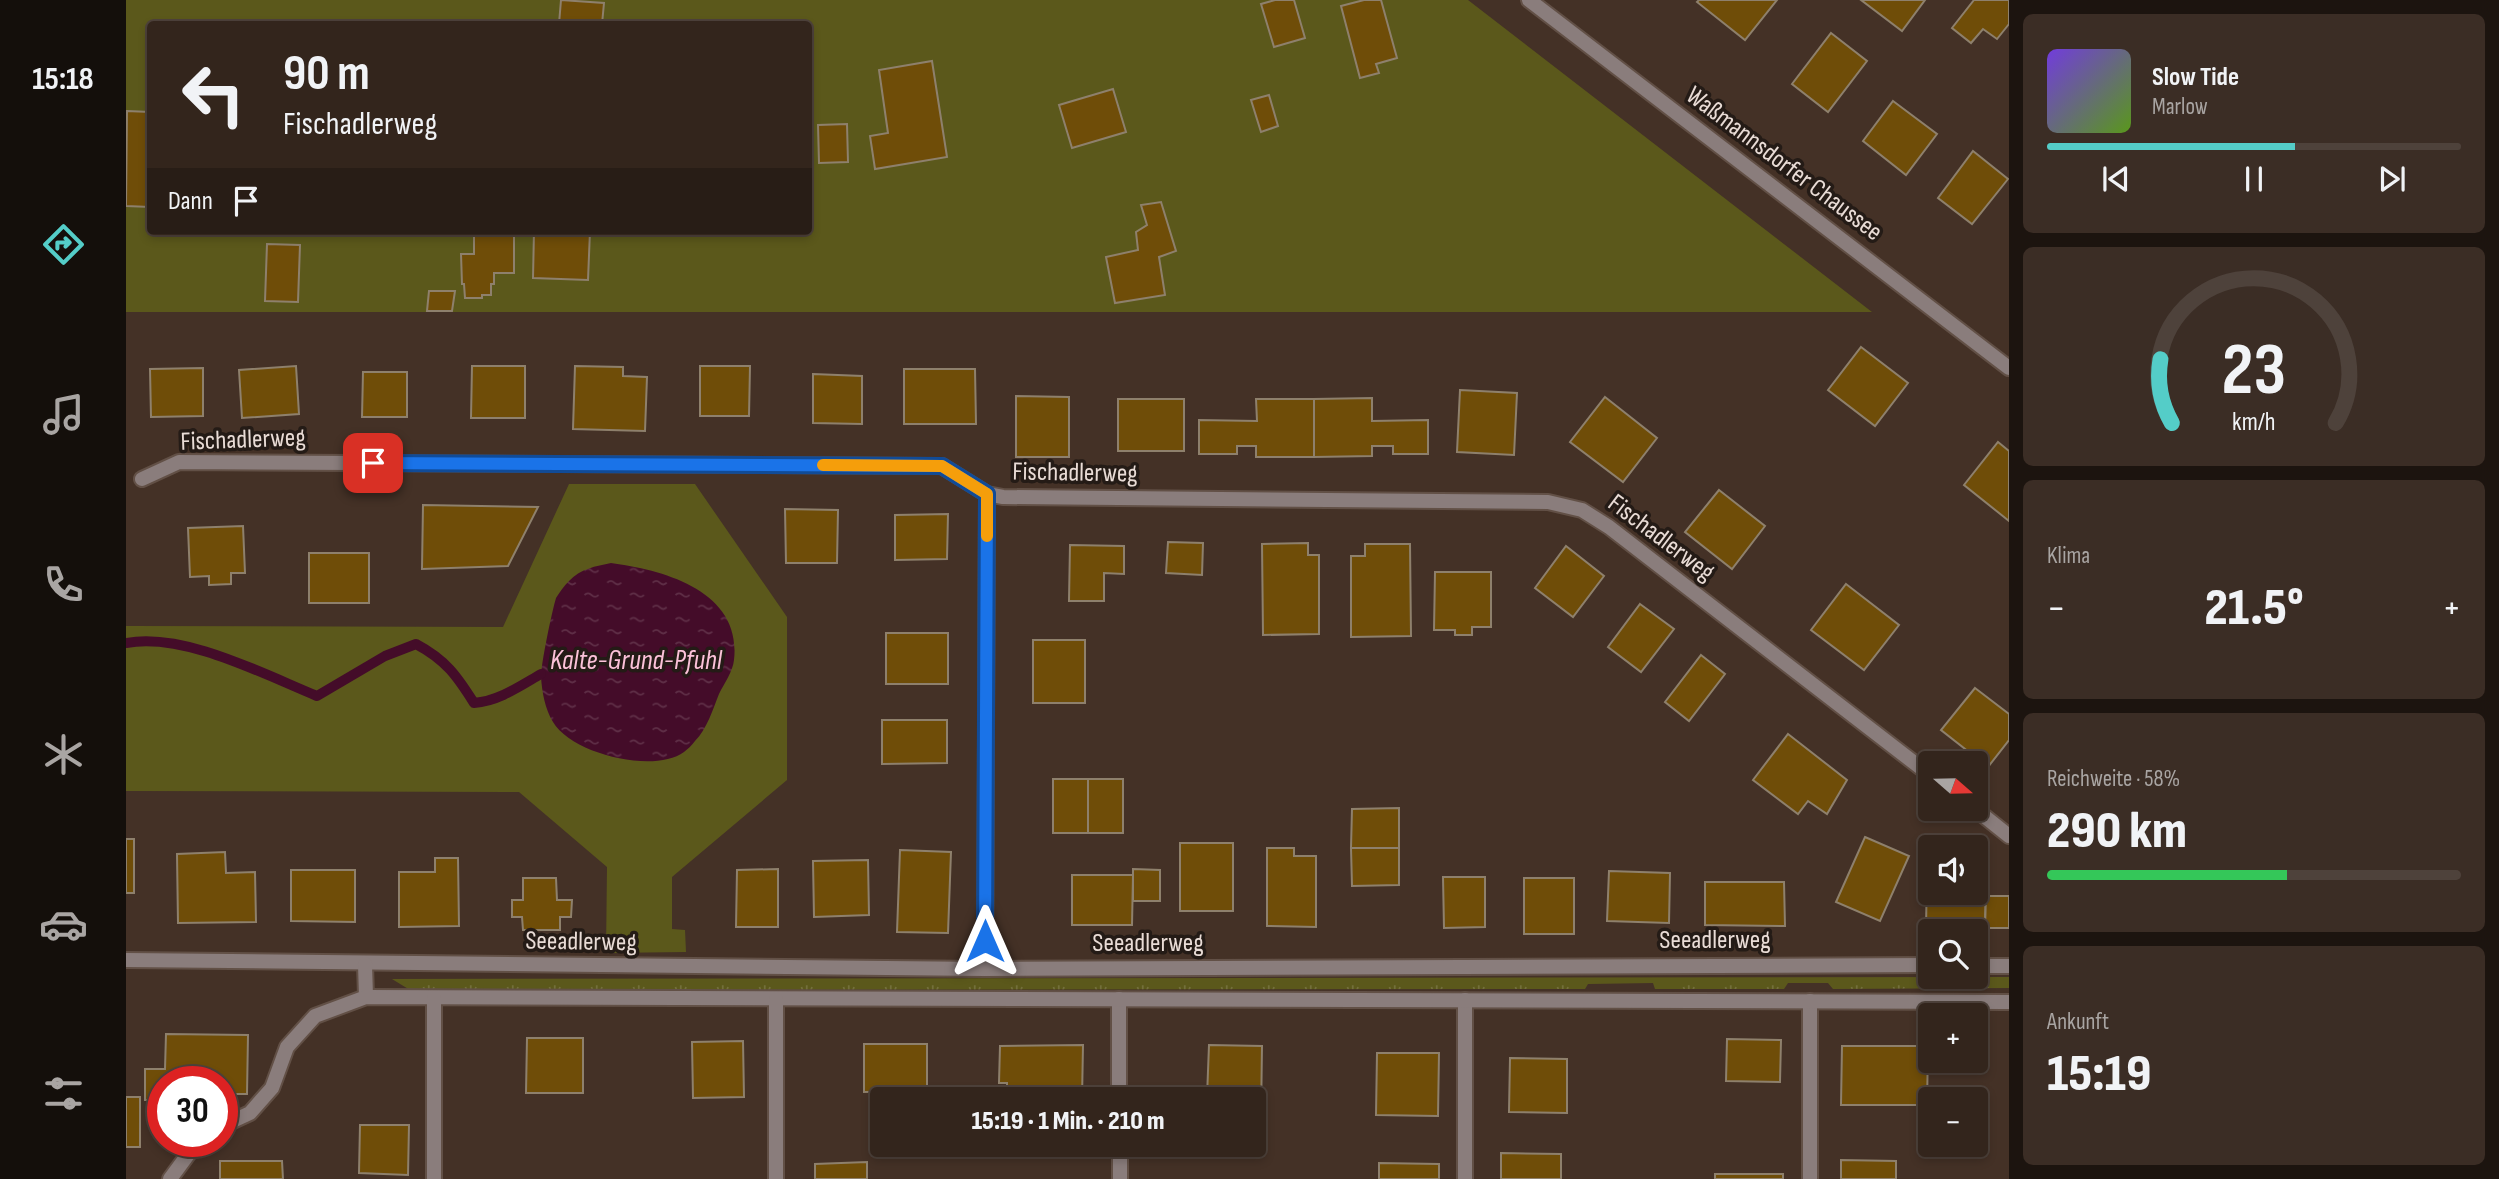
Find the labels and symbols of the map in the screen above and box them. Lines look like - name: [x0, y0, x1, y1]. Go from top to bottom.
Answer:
- street label: Waßmannsdorfer Chaussee: [1680, 80, 1888, 248]
- street label: Fischadlerweg: [180, 422, 306, 458]
- pin: [343, 433, 403, 493]
- street label: Fischadlerweg: [1012, 456, 1138, 490]
- street label: Fischadlerweg: [1602, 488, 1720, 588]
- water label: Kalte-Grund-Pfuhl: [550, 644, 723, 677]
- north arrow: [1918, 751, 1988, 821]
- position arrow: [948, 904, 1022, 978]
- street label: Seeadlerweg: [1659, 925, 1771, 956]
- street label: Seeadlerweg: [525, 926, 637, 958]
- street label: Seeadlerweg: [1092, 928, 1204, 959]
- speed limit sign: 30: [147, 1066, 238, 1157]

